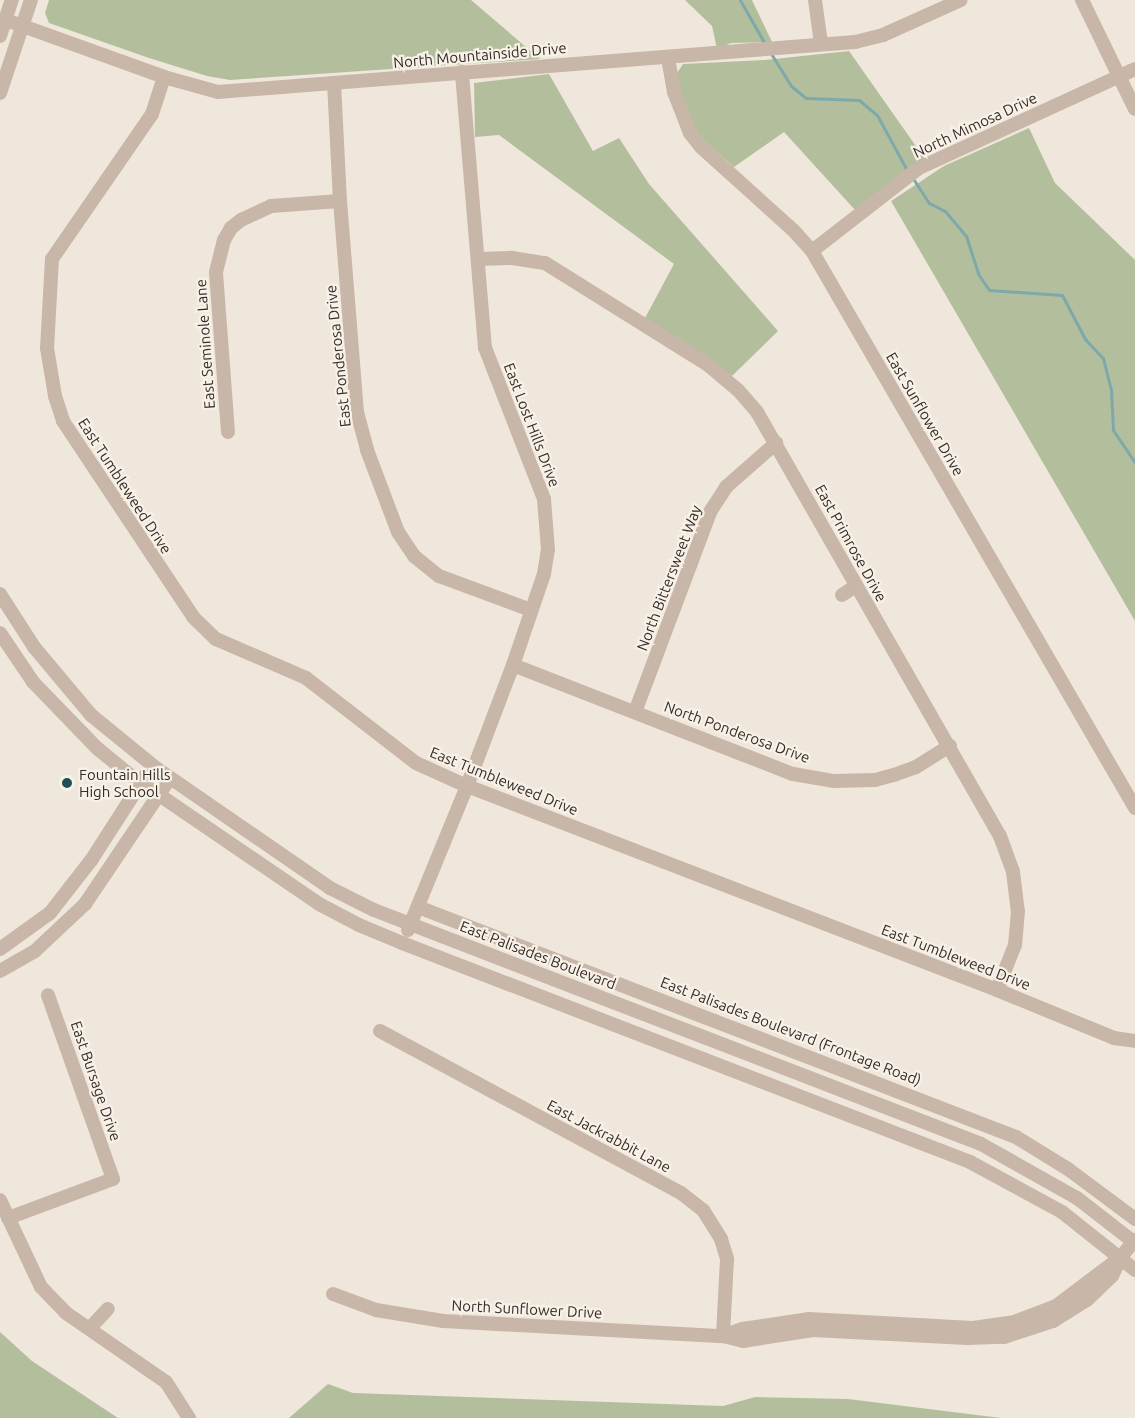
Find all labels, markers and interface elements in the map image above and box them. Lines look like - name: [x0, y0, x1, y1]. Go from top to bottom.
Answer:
- street label: North Mountainside Drive: [393, 38, 567, 72]
- street label: North Mimosa Drive: [910, 88, 1040, 162]
- street label: East Seminole Lane: [191, 279, 219, 409]
- street label: East Ponderosa Drive: [322, 284, 354, 428]
- street label: East Sunflower Drive: [882, 349, 968, 479]
- street label: East Lost Hills Drive: [500, 360, 564, 490]
- street label: East Tumbleweed Drive: [74, 415, 176, 557]
- street label: East Primrose Drive: [811, 481, 891, 605]
- street label: North Bittersweet Way: [633, 503, 705, 653]
- street label: North Ponderosa Drive: [662, 697, 812, 767]
- street label: East Tumbleweed Drive: [427, 743, 581, 819]
- place label: Fountain Hills High School: [79, 765, 170, 800]
- marker: Fountain Hills High School: [60, 776, 74, 790]
- street label: East Palisades Boulevard: [457, 917, 619, 993]
- street label: East Tumbleweed Drive: [879, 920, 1033, 994]
- street label: East Palisades Boulevard (Frontage Road): [658, 973, 924, 1089]
- street label: East Bursage Drive: [67, 1019, 125, 1143]
- street label: East Jackrabbit Lane: [544, 1096, 674, 1176]
- street label: North Sunflower Drive: [451, 1296, 603, 1322]

